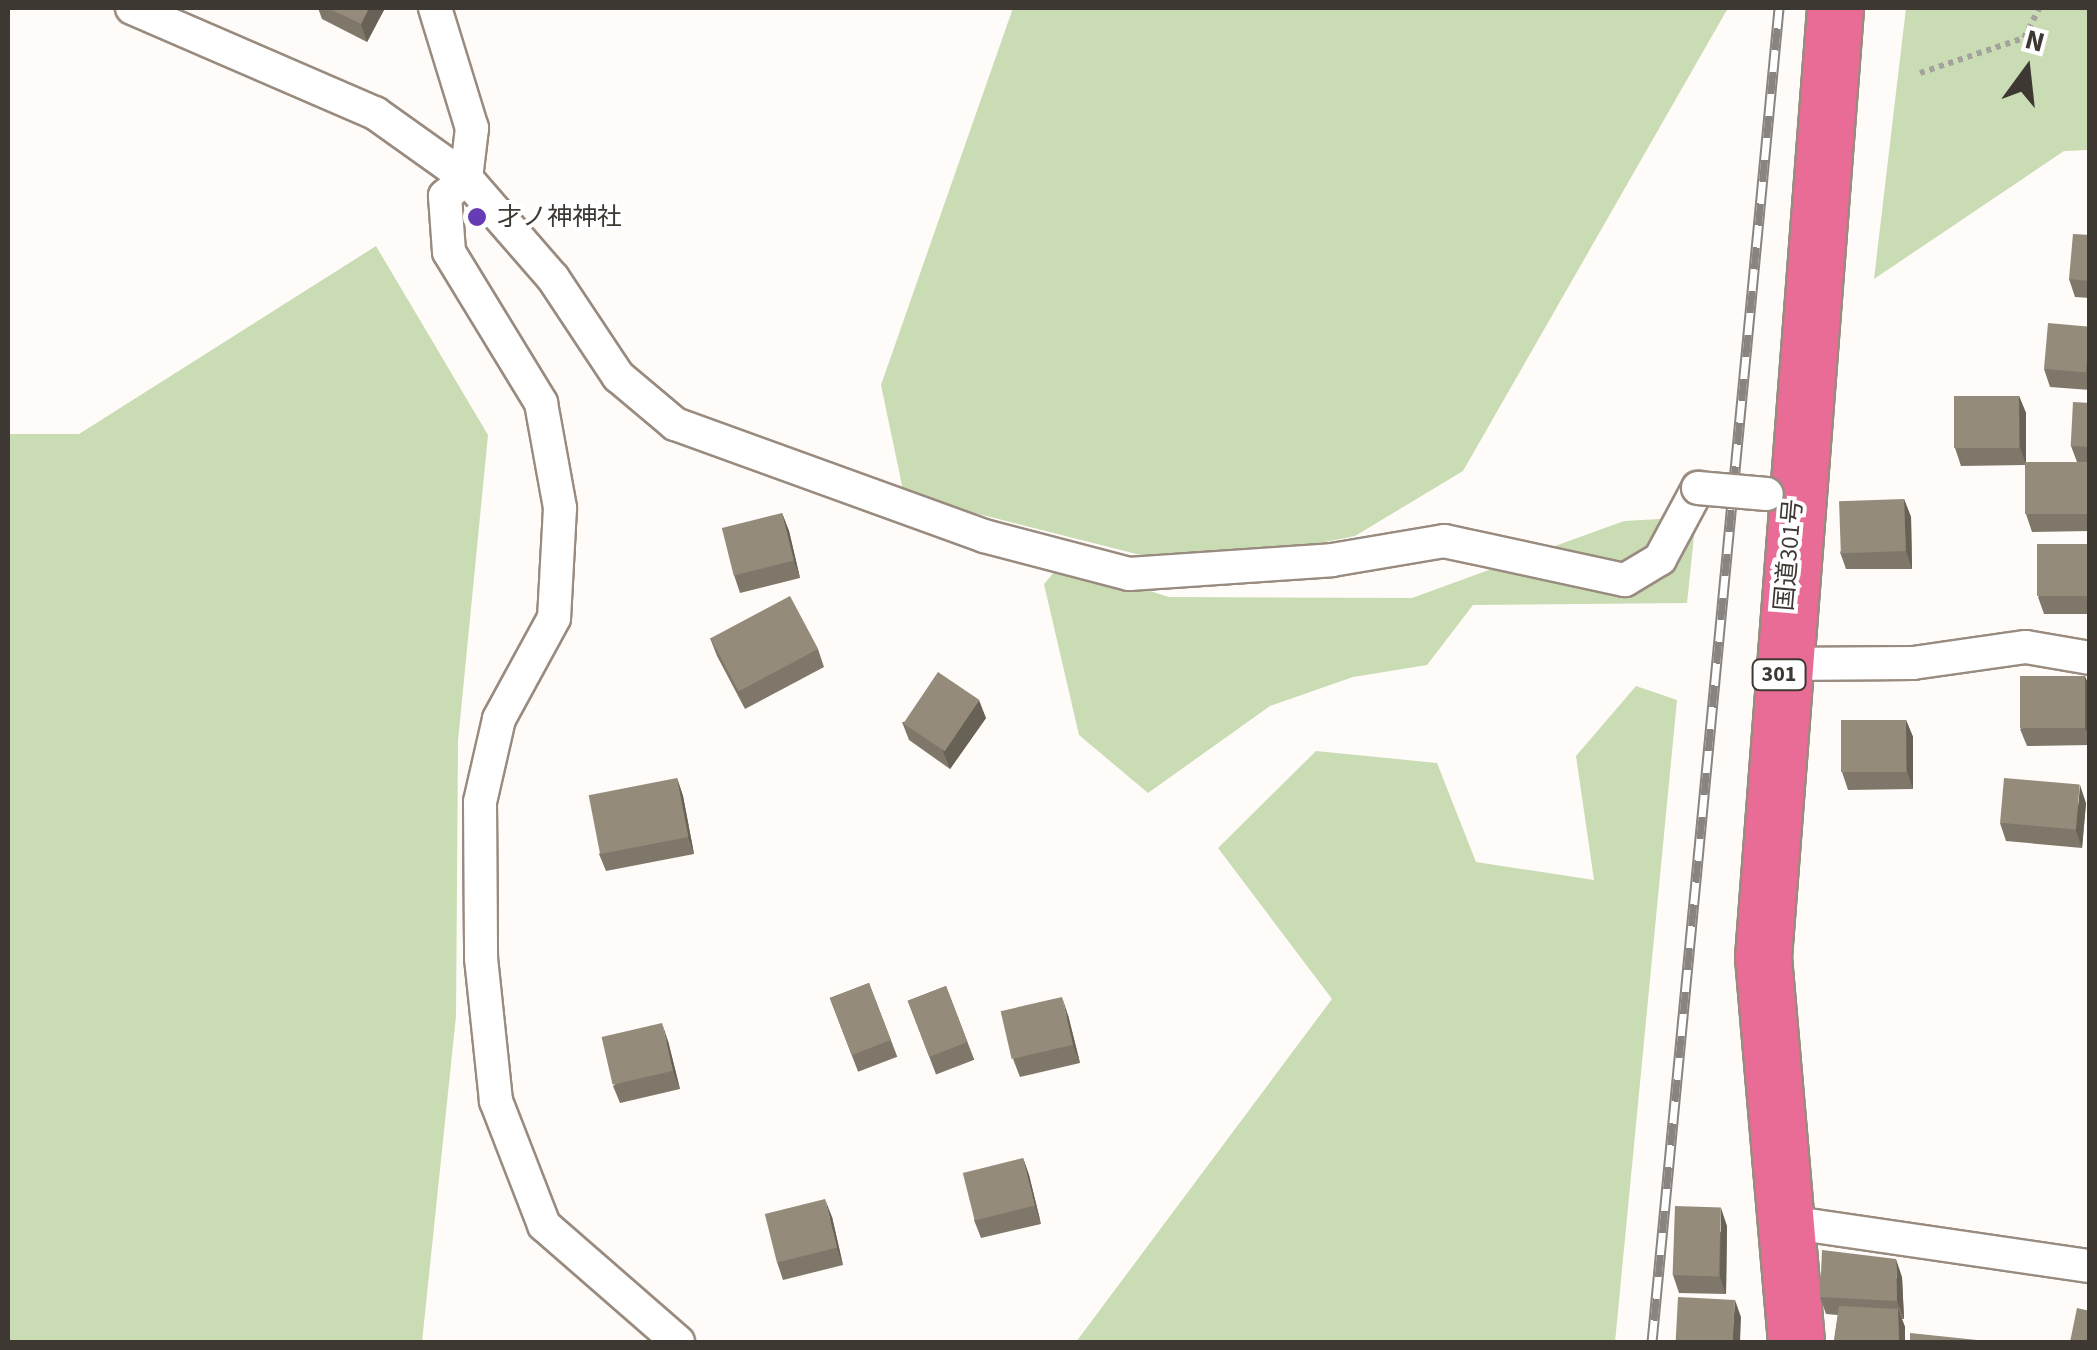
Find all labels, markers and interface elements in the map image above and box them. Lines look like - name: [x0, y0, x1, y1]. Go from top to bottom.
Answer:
- text: N: [2021, 19, 2049, 63]
- north arrow: [1977, 20, 2077, 120]
- place label: 才ノ神神社: [497, 202, 622, 232]
- marker: 才ノ神神社: [466, 206, 488, 228]
- street label: 国道301号: [1769, 498, 1809, 612]
- road number: 301: [1752, 658, 1806, 692]

